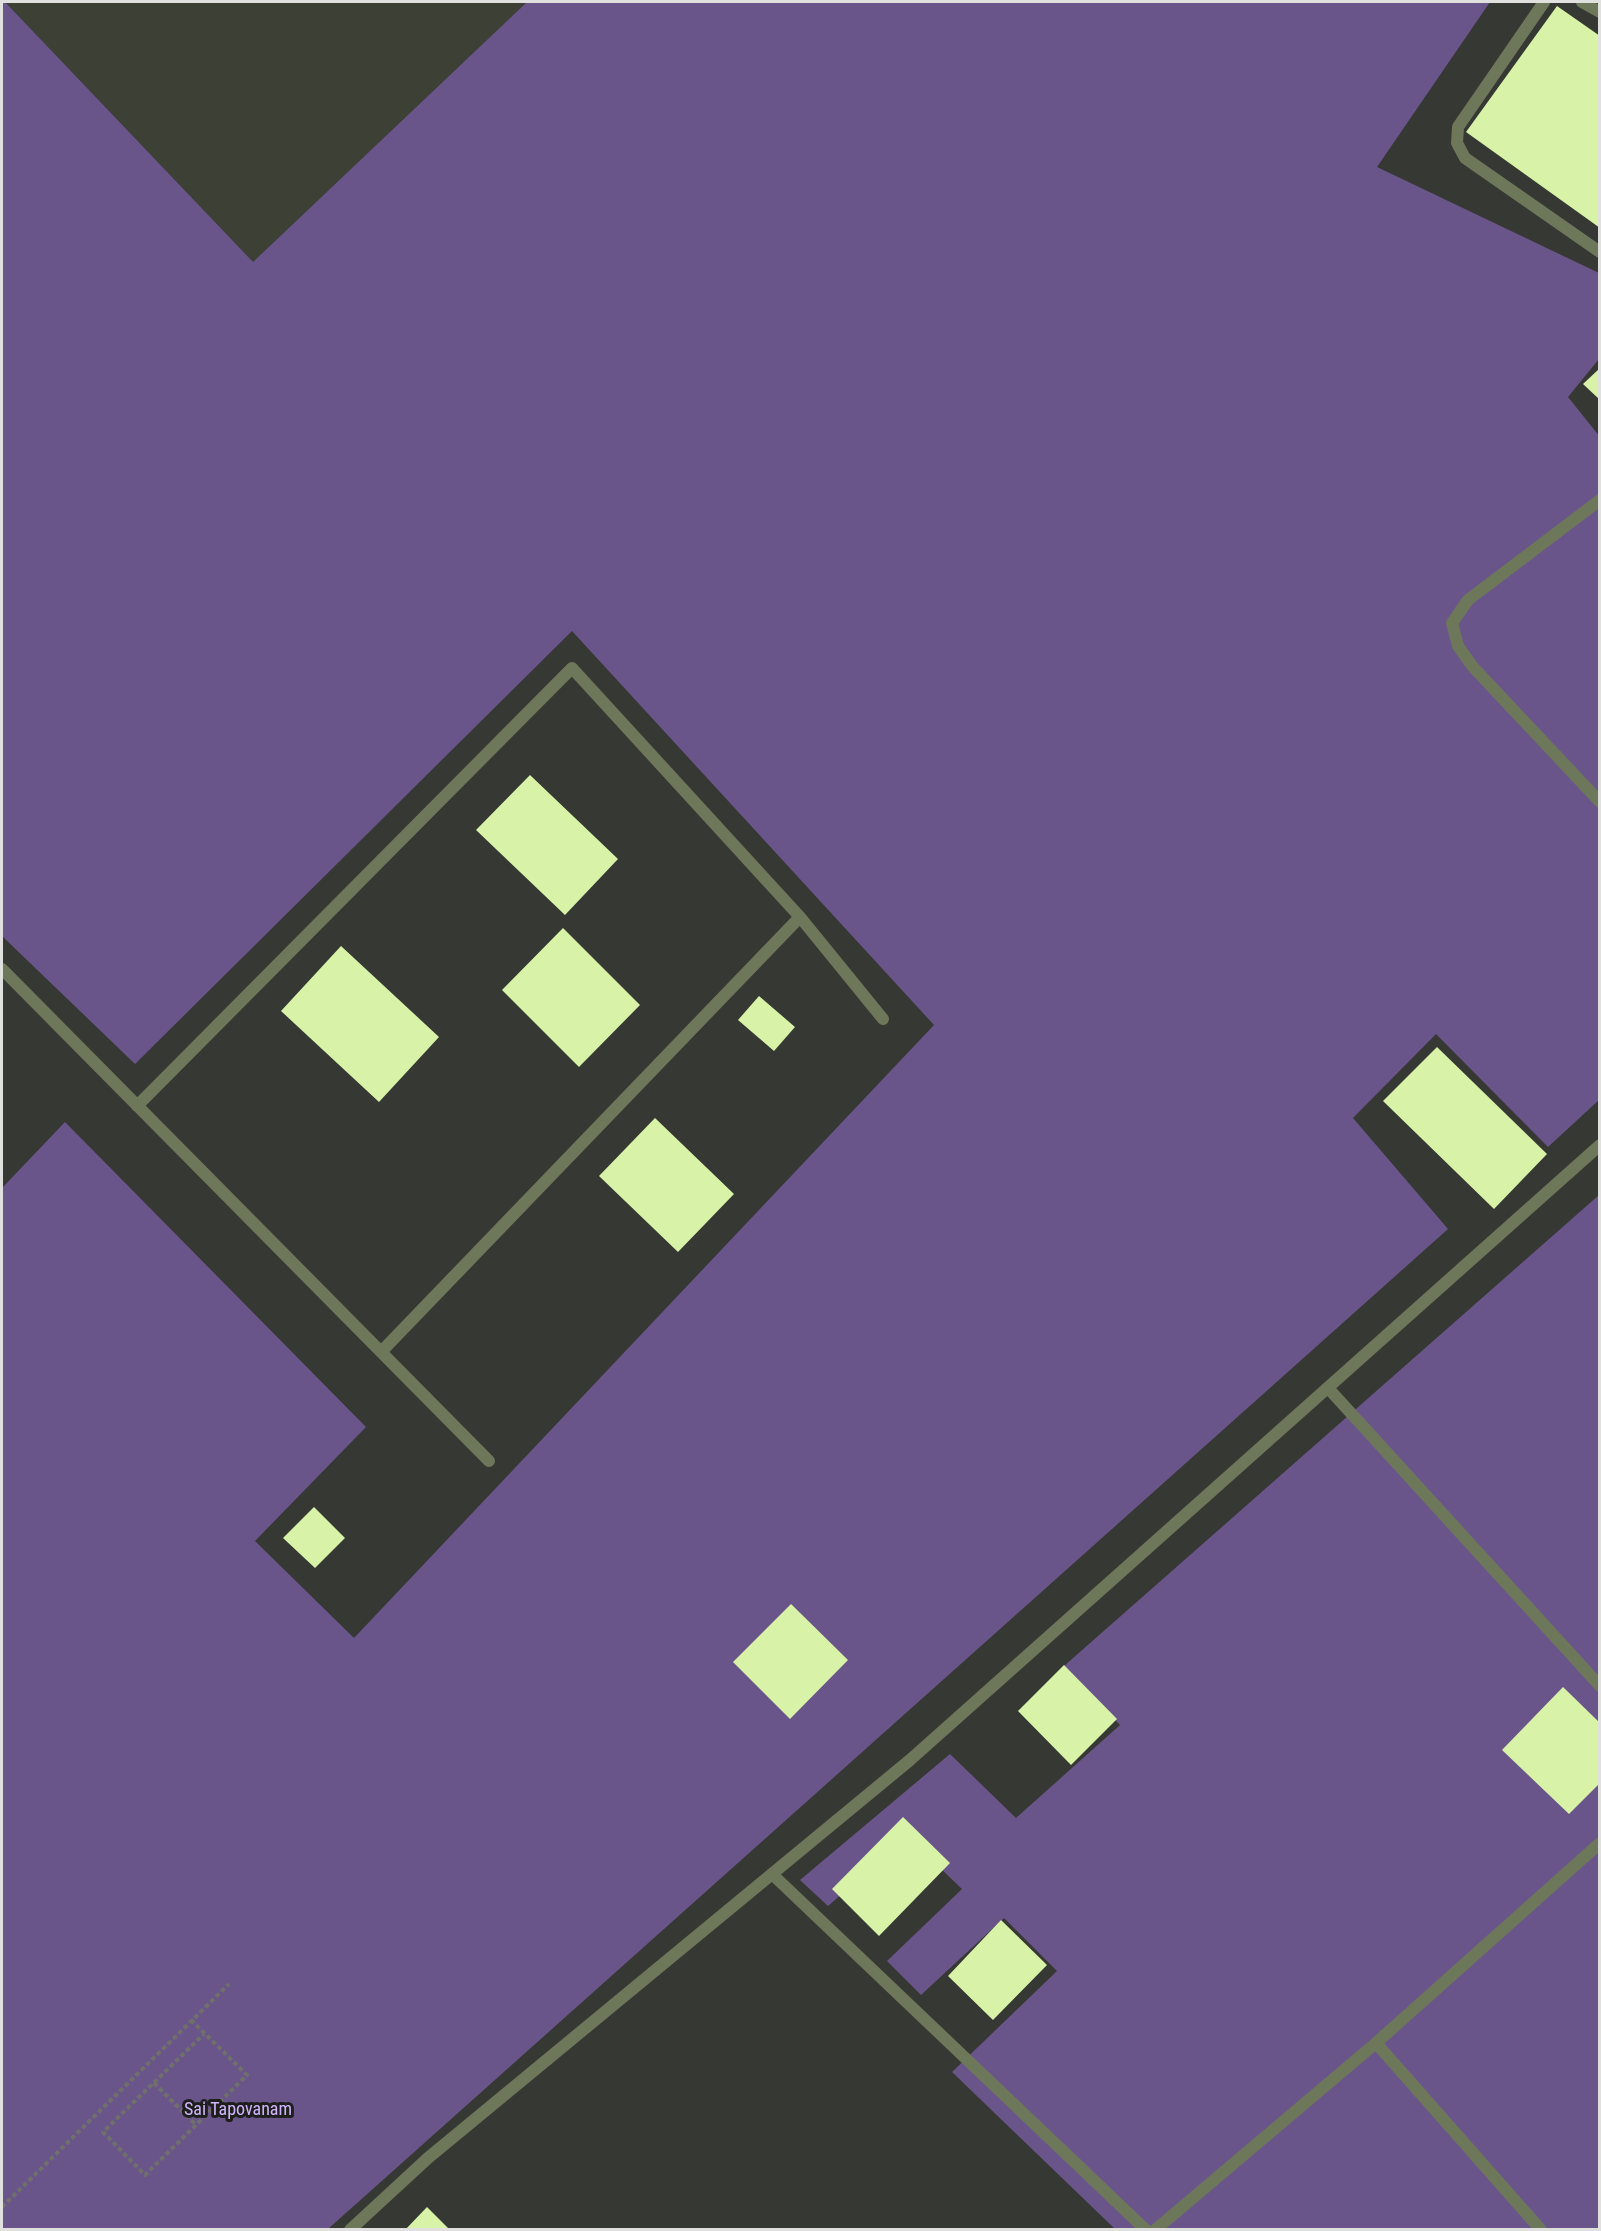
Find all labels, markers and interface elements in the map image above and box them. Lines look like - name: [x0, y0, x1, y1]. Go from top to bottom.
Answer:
- park label: Sai Tapovanam: [184, 2099, 292, 2121]

